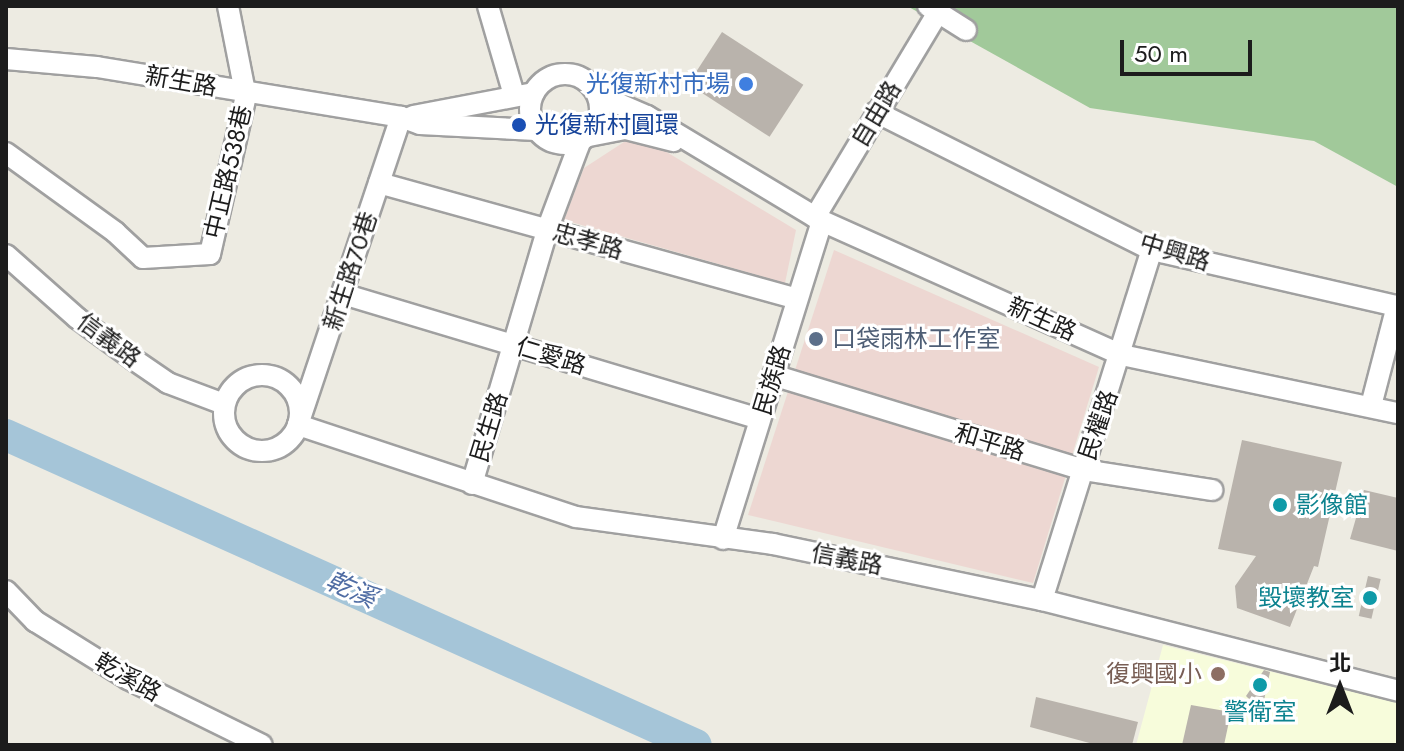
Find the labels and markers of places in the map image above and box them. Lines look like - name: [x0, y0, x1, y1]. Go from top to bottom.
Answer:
- place label: 光復新村市場: [586, 70, 730, 98]
- marker: 光復新村市場: [737, 75, 755, 93]
- place label: 光復新村圓環: [535, 111, 679, 139]
- marker: 光復新村圓環: [510, 116, 528, 134]
- place label: 口袋雨林工作室: [832, 325, 1000, 353]
- marker: 口袋雨林工作室: [807, 330, 825, 348]
- place label: 影像館: [1296, 491, 1368, 519]
- marker: 影像館: [1271, 496, 1289, 514]
- place label: 毀壞教室: [1258, 584, 1354, 612]
- marker: 毀壞教室: [1361, 589, 1379, 607]
- place label: 復興國小: [1106, 660, 1202, 688]
- marker: 復興國小: [1209, 665, 1227, 683]
- marker: 警衛室: [1251, 676, 1269, 694]
- place label: 警衛室: [1224, 698, 1296, 726]

